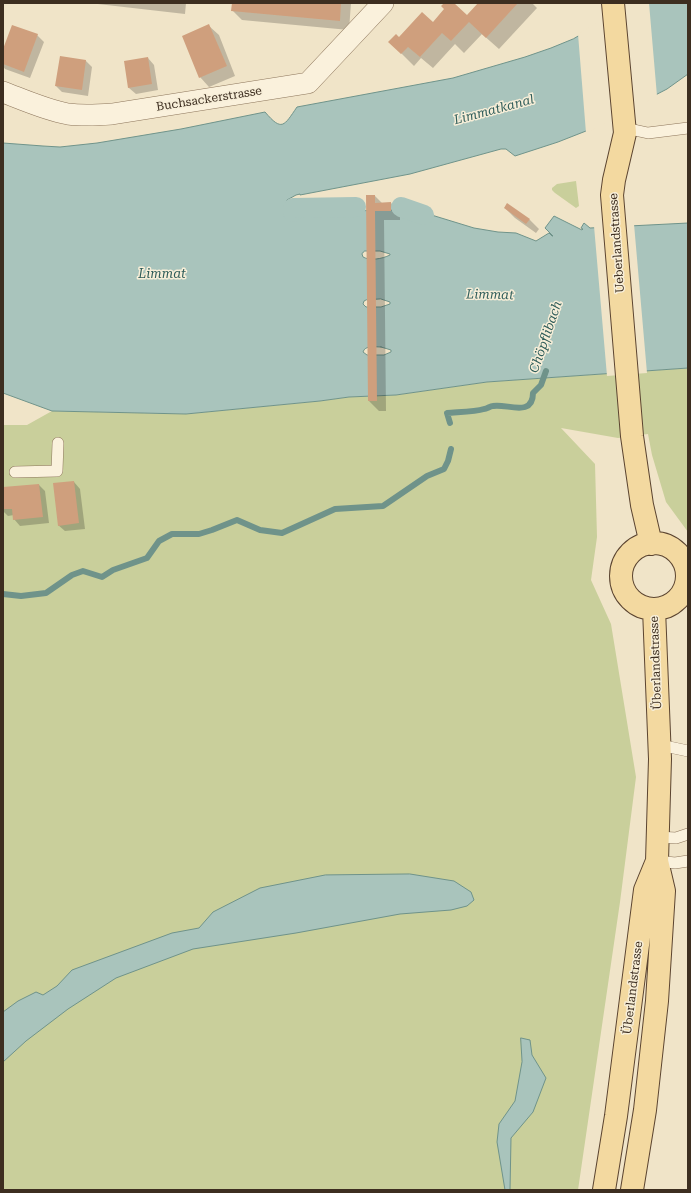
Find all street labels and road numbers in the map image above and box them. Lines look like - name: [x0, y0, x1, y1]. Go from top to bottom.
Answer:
- street label: Buchsackerstrasse: [155, 84, 263, 114]
- street label: Ueberlandstrasse: [606, 193, 628, 293]
- street label: Überlandstrasse: [647, 616, 665, 710]
- street label: Überlandstrasse: [620, 940, 646, 1036]

